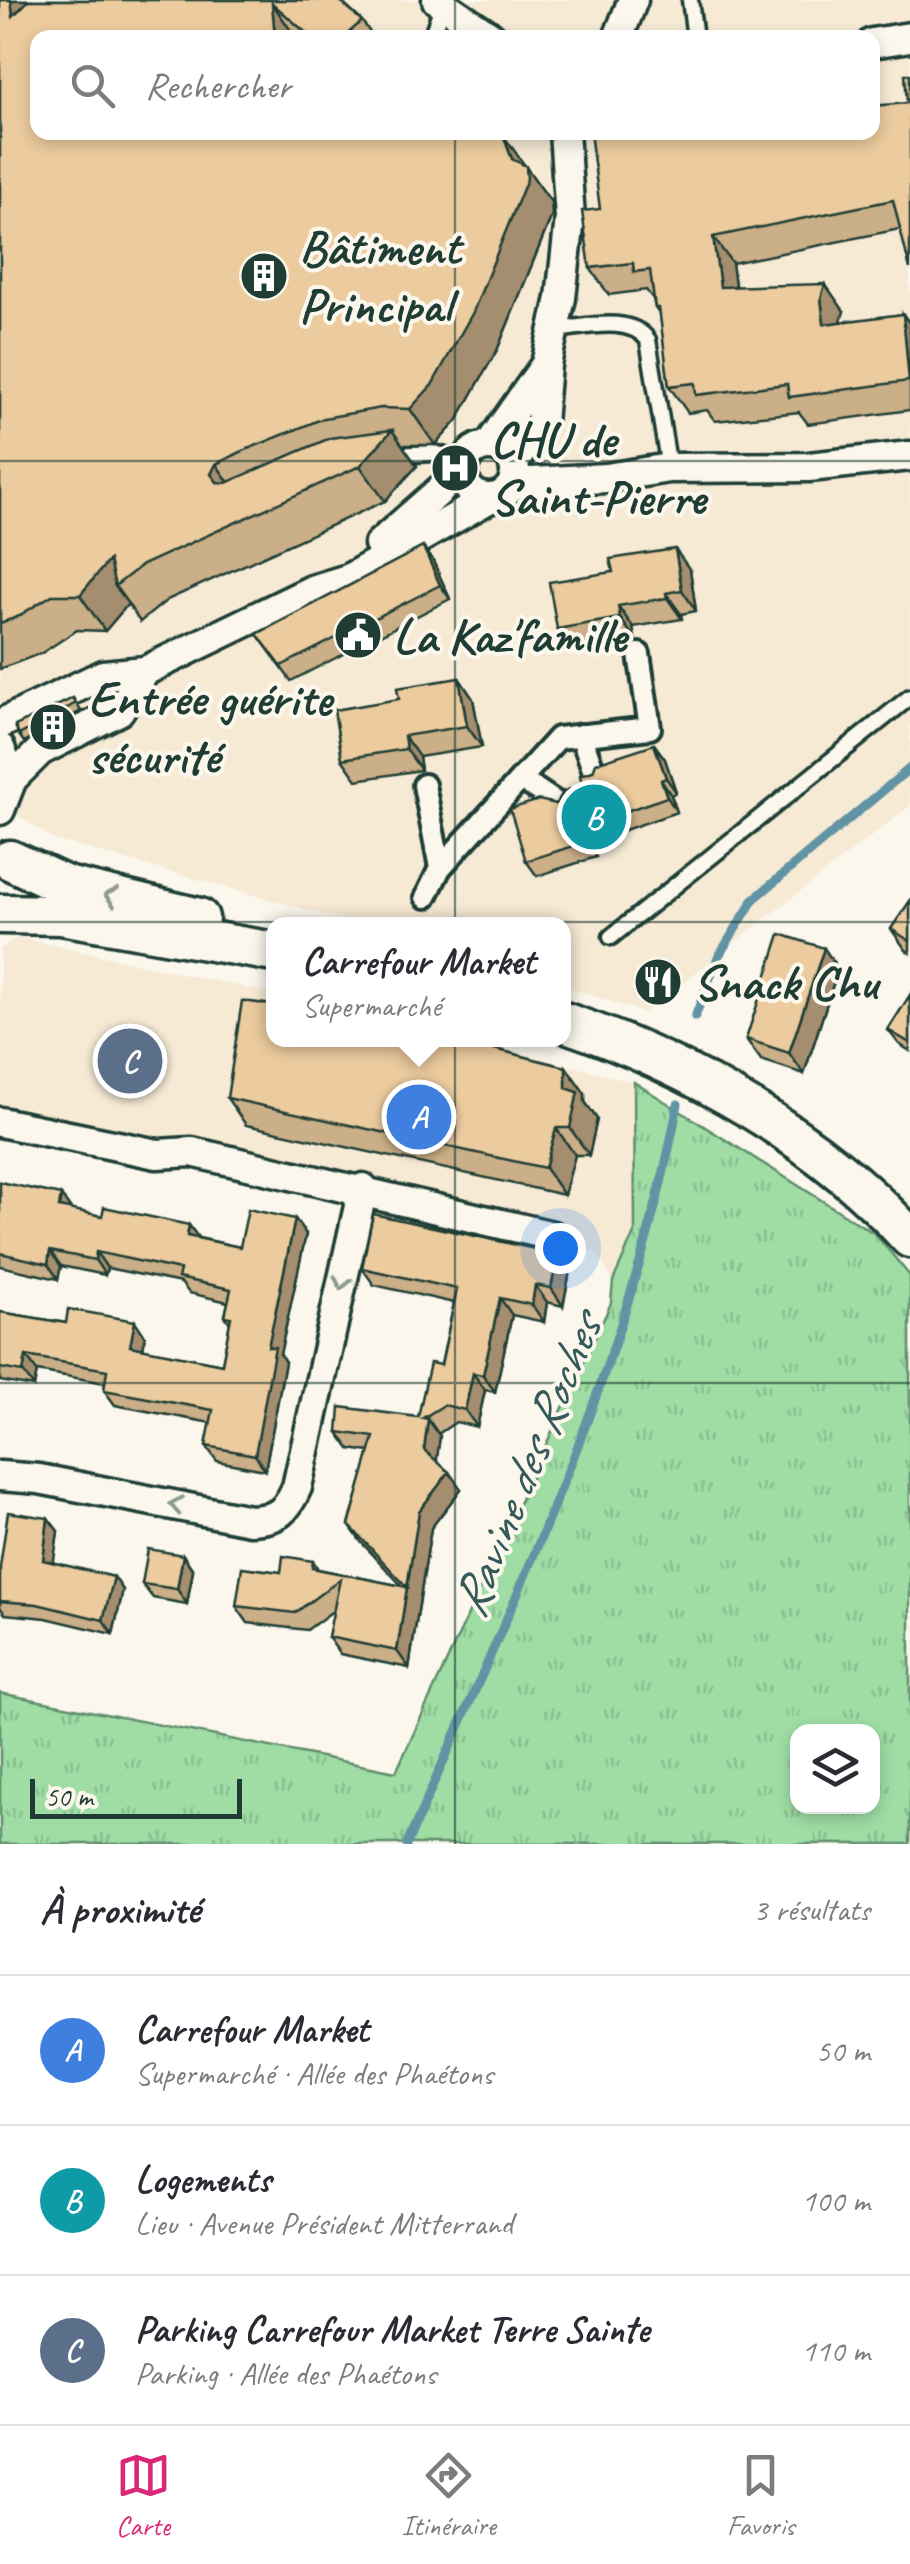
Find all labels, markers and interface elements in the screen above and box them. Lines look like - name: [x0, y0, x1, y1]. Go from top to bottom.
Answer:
- search box: [30, 30, 880, 140]
- icon: search: [65, 58, 120, 113]
- text: Rechercher: [145, 62, 291, 109]
- place label: Bâtiment Principal: [299, 216, 465, 337]
- building icon: Bâtiment Principal: [238, 250, 290, 302]
- place label: CHU de Saint-Pierre: [490, 408, 709, 529]
- hospital icon: CHU de Saint-Pierre: [429, 442, 481, 494]
- place label: La Kaz'famille: [393, 604, 629, 667]
- public building icon: La Kaz'famille: [332, 609, 384, 661]
- place label: Entrée guérite sécurité: [88, 667, 335, 788]
- building icon: Entrée guérite sécurité: [27, 701, 79, 753]
- pin: B: [562, 780, 626, 854]
- one-way arrow: [103, 887, 120, 908]
- popup: [266, 917, 571, 1047]
- text: Carrefour Market: [302, 938, 535, 985]
- place label: Snack Chu: [693, 951, 882, 1014]
- restaurant icon: Snack Chu: [632, 956, 684, 1008]
- text: Supermarché: [302, 985, 441, 1026]
- pin: C: [98, 1024, 162, 1098]
- pin: A: [386, 1080, 452, 1154]
- your location: [535, 1223, 586, 1274]
- one-way arrow: [332, 1274, 353, 1291]
- water label: Ravine des Roches: [436, 1297, 620, 1626]
- one-way arrow: [167, 1496, 184, 1517]
- map controls: [790, 1724, 880, 1814]
- button: layers: [790, 1724, 880, 1814]
- scale bar: [30, 1774, 242, 1818]
- text: 50 m: [45, 1779, 93, 1814]
- text: À proximité: [40, 1883, 200, 1936]
- text: 3 résultats: [753, 1889, 870, 1930]
- text: Carrefour Market: [135, 2006, 369, 2053]
- text: A: [64, 2030, 81, 2071]
- text: 50 m: [816, 2030, 870, 2071]
- text: Supermarché · Allée des Phaétons: [135, 2053, 493, 2094]
- text: Logements: [135, 2156, 271, 2203]
- text: B: [64, 2180, 81, 2221]
- text: 100 m: [801, 2180, 870, 2221]
- text: Lieu · Avenue Président Mitterrand: [135, 2203, 513, 2244]
- text: Parking Carrefour Market Terre Sainte: [135, 2306, 649, 2353]
- text: C: [65, 2330, 80, 2371]
- text: 110 m: [801, 2330, 870, 2371]
- text: Parking · Allée des Phaétons: [135, 2353, 436, 2394]
- tab: Carte: [116, 2448, 171, 2543]
- tab: Itinéraire: [402, 2448, 496, 2543]
- tab: Favoris: [727, 2448, 795, 2543]

